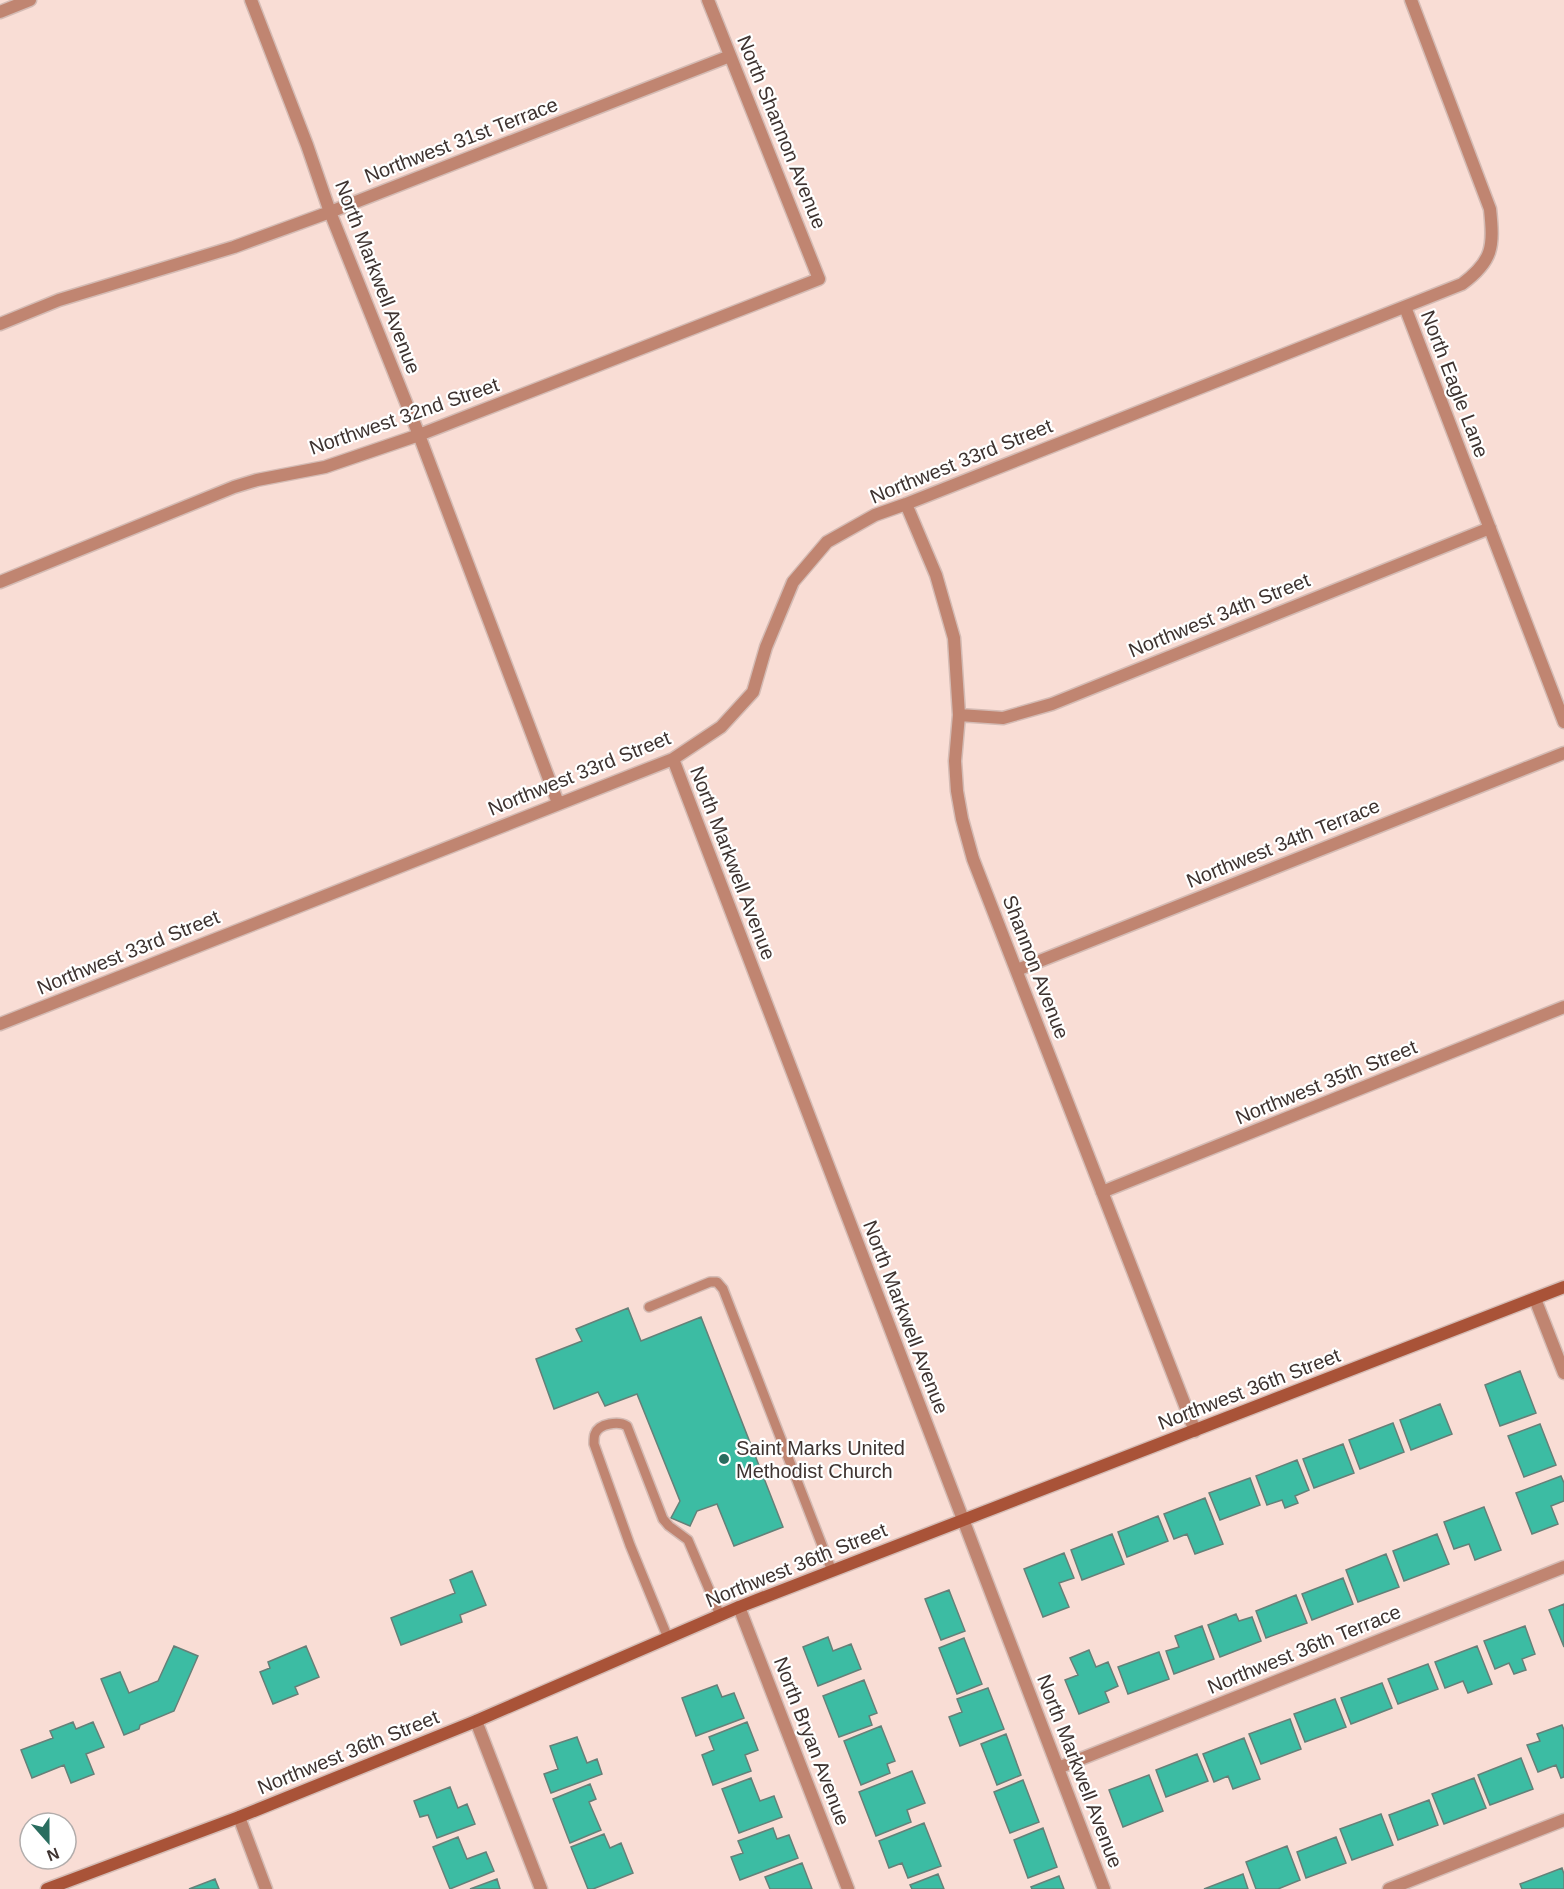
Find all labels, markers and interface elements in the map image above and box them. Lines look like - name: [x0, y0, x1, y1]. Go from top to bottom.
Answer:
- street label: North Shannon Avenue: [733, 32, 831, 232]
- street label: Northwest 31st Terrace: [361, 93, 561, 187]
- street label: North Markwell Avenue: [331, 177, 425, 377]
- street label: North Eagle Lane: [1417, 307, 1493, 461]
- street label: Northwest 32nd Street: [306, 373, 502, 459]
- street label: Northwest 33rd Street: [867, 414, 1056, 508]
- street label: Northwest 34th Street: [1125, 568, 1313, 661]
- street label: Northwest 33rd Street: [485, 726, 674, 820]
- street label: North Markwell Avenue: [686, 763, 780, 963]
- street label: Northwest 34th Terrace: [1183, 794, 1383, 892]
- street label: Shannon Avenue: [998, 892, 1074, 1042]
- street label: Northwest 33rd Street: [34, 905, 223, 999]
- street label: Northwest 35th Street: [1232, 1035, 1420, 1128]
- street label: North Markwell Avenue: [859, 1217, 953, 1417]
- street label: Northwest 36th Street: [1155, 1344, 1344, 1434]
- place label: Saint Marks United Methodist Church: [736, 1437, 905, 1482]
- marker: Saint Marks United Methodist Church: [717, 1452, 731, 1466]
- street label: Northwest 36th Street: [702, 1518, 890, 1611]
- street label: Northwest 36th Terrace: [1204, 1600, 1404, 1698]
- street label: North Bryan Avenue: [770, 1654, 854, 1828]
- street label: North Markwell Avenue: [1033, 1671, 1127, 1871]
- street label: Northwest 36th Street: [254, 1705, 442, 1798]
- north arrow: [18, 1811, 78, 1871]
- text: N: [45, 1845, 62, 1865]

